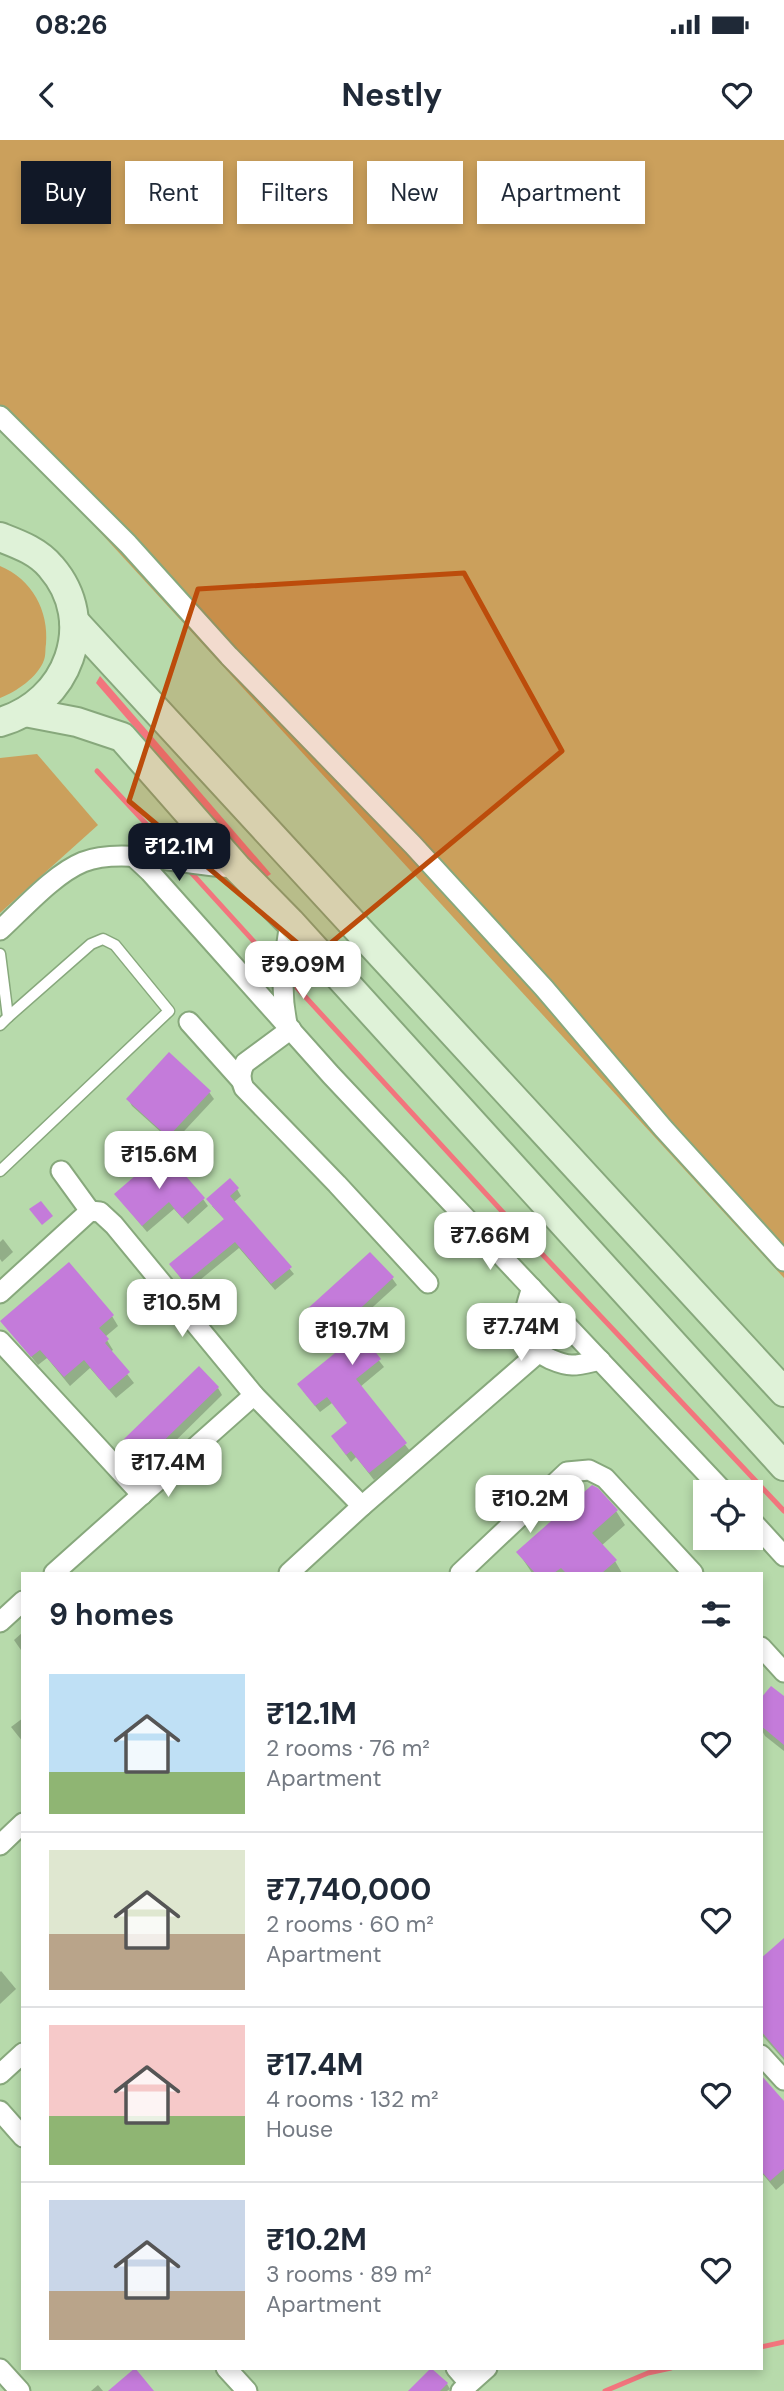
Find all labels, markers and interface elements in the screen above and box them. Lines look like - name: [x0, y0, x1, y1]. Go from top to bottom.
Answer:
- text: 08:26: [35, 8, 108, 42]
- text: Nestly: [342, 74, 442, 116]
- icon: back: [28, 76, 66, 114]
- icon: heart: [718, 76, 756, 114]
- chip: Buy: [21, 161, 111, 224]
- chip: Rent: [125, 161, 223, 224]
- chip: Filters: [237, 161, 353, 224]
- chip: New: [367, 161, 463, 224]
- chip: Apartment: [477, 161, 645, 224]
- pin: ₹12.1M: [122, 824, 236, 883]
- text: ₹12.1M: [144, 831, 214, 861]
- pin: ₹9.09M: [246, 942, 360, 1001]
- text: ₹9.09M: [261, 949, 345, 979]
- pin: ₹15.6M: [102, 1132, 216, 1191]
- text: ₹15.6M: [121, 1139, 197, 1169]
- pin: ₹7.66M: [433, 1212, 547, 1272]
- text: ₹7.66M: [450, 1220, 530, 1250]
- pin: ₹10.5M: [125, 1280, 239, 1339]
- text: ₹10.5M: [143, 1287, 221, 1317]
- pin: ₹7.74M: [464, 1304, 578, 1363]
- pin: ₹19.7M: [295, 1308, 409, 1367]
- text: ₹7.74M: [483, 1311, 559, 1341]
- text: ₹19.7M: [315, 1315, 389, 1345]
- pin: ₹17.4M: [111, 1440, 225, 1499]
- text: ₹17.4M: [131, 1447, 205, 1477]
- pin: ₹10.2M: [473, 1476, 587, 1535]
- map controls: [693, 1480, 763, 1550]
- button: locate: [693, 1480, 763, 1550]
- text: ₹10.2M: [491, 1483, 569, 1513]
- text: 9 homes: [49, 1595, 174, 1634]
- icon: filters: [697, 1595, 735, 1633]
- text: ₹12.1M: [266, 1694, 357, 1733]
- icon: home: [105, 1702, 189, 1786]
- icon: heart: [697, 1725, 735, 1763]
- text: 2 rooms · 76 m²: [266, 1733, 430, 1763]
- text: Apartment: [266, 1763, 381, 1793]
- text: ₹7,740,000: [266, 1870, 431, 1909]
- icon: home: [105, 1878, 189, 1962]
- icon: heart: [697, 1901, 735, 1939]
- text: 2 rooms · 60 m²: [266, 1909, 434, 1939]
- text: Apartment: [266, 1939, 381, 1969]
- text: ₹17.4M: [266, 2045, 363, 2084]
- icon: home: [105, 2053, 189, 2137]
- icon: heart: [697, 2076, 735, 2114]
- text: 4 rooms · 132 m²: [266, 2084, 438, 2114]
- text: House: [266, 2114, 333, 2144]
- text: ₹10.2M: [266, 2220, 367, 2259]
- icon: home: [105, 2228, 189, 2312]
- icon: heart: [697, 2251, 735, 2289]
- text: 3 rooms · 89 m²: [266, 2259, 432, 2289]
- text: Apartment: [266, 2289, 381, 2319]

